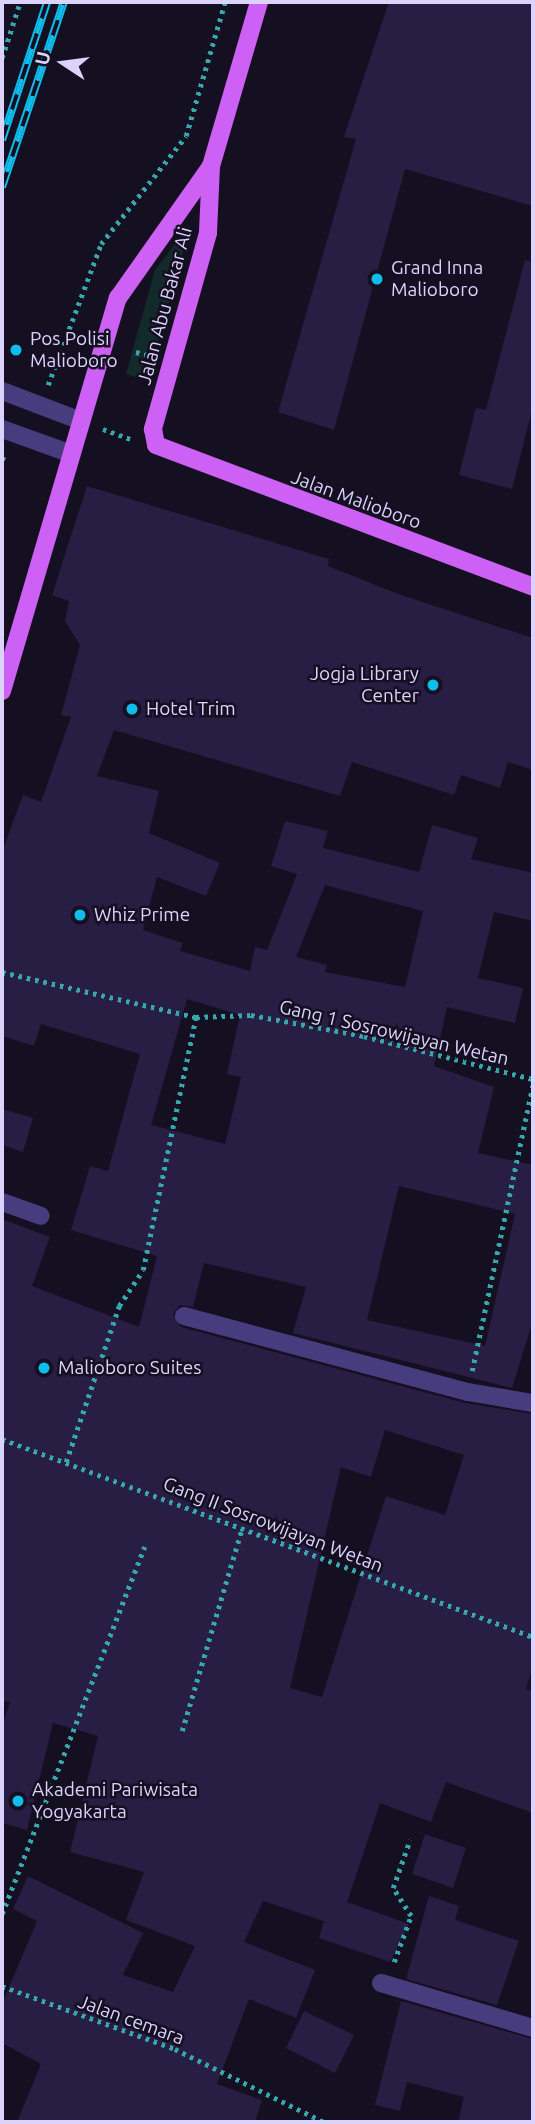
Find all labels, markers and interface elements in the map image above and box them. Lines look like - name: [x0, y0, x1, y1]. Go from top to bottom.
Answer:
- north arrow: [28, 28, 98, 98]
- text: U: [30, 49, 55, 67]
- street label: Jalan Abu Bakar Ali: [133, 225, 197, 387]
- place label: Grand Inna Malioboro: [391, 257, 483, 301]
- marker: Grand Inna Malioboro: [369, 271, 385, 287]
- place label: Pos Polisi Malioboro: [30, 328, 118, 372]
- marker: Pos Polisi Malioboro: [8, 342, 24, 358]
- street label: Jalan Malioboro: [288, 466, 424, 534]
- place label: Jogja Library Center: [310, 663, 419, 707]
- marker: Jogja Library Center: [425, 677, 441, 693]
- place label: Hotel Trim: [146, 698, 236, 720]
- marker: Hotel Trim: [124, 701, 140, 717]
- place label: Whiz Prime: [94, 904, 190, 926]
- marker: Whiz Prime: [72, 907, 88, 923]
- street label: Gang 1 Sosrowijayan Wetan: [277, 995, 511, 1071]
- place label: Malioboro Suites: [58, 1357, 201, 1379]
- marker: Malioboro Suites: [36, 1360, 52, 1376]
- street label: Gang II Sosrowijayan Wetan: [160, 1472, 386, 1578]
- place label: Akademi Pariwisata Yogyakarta: [32, 1779, 198, 1823]
- marker: Akademi Pariwisata Yogyakarta: [10, 1793, 26, 1809]
- street label: Jalan cemara: [75, 1990, 187, 2050]

